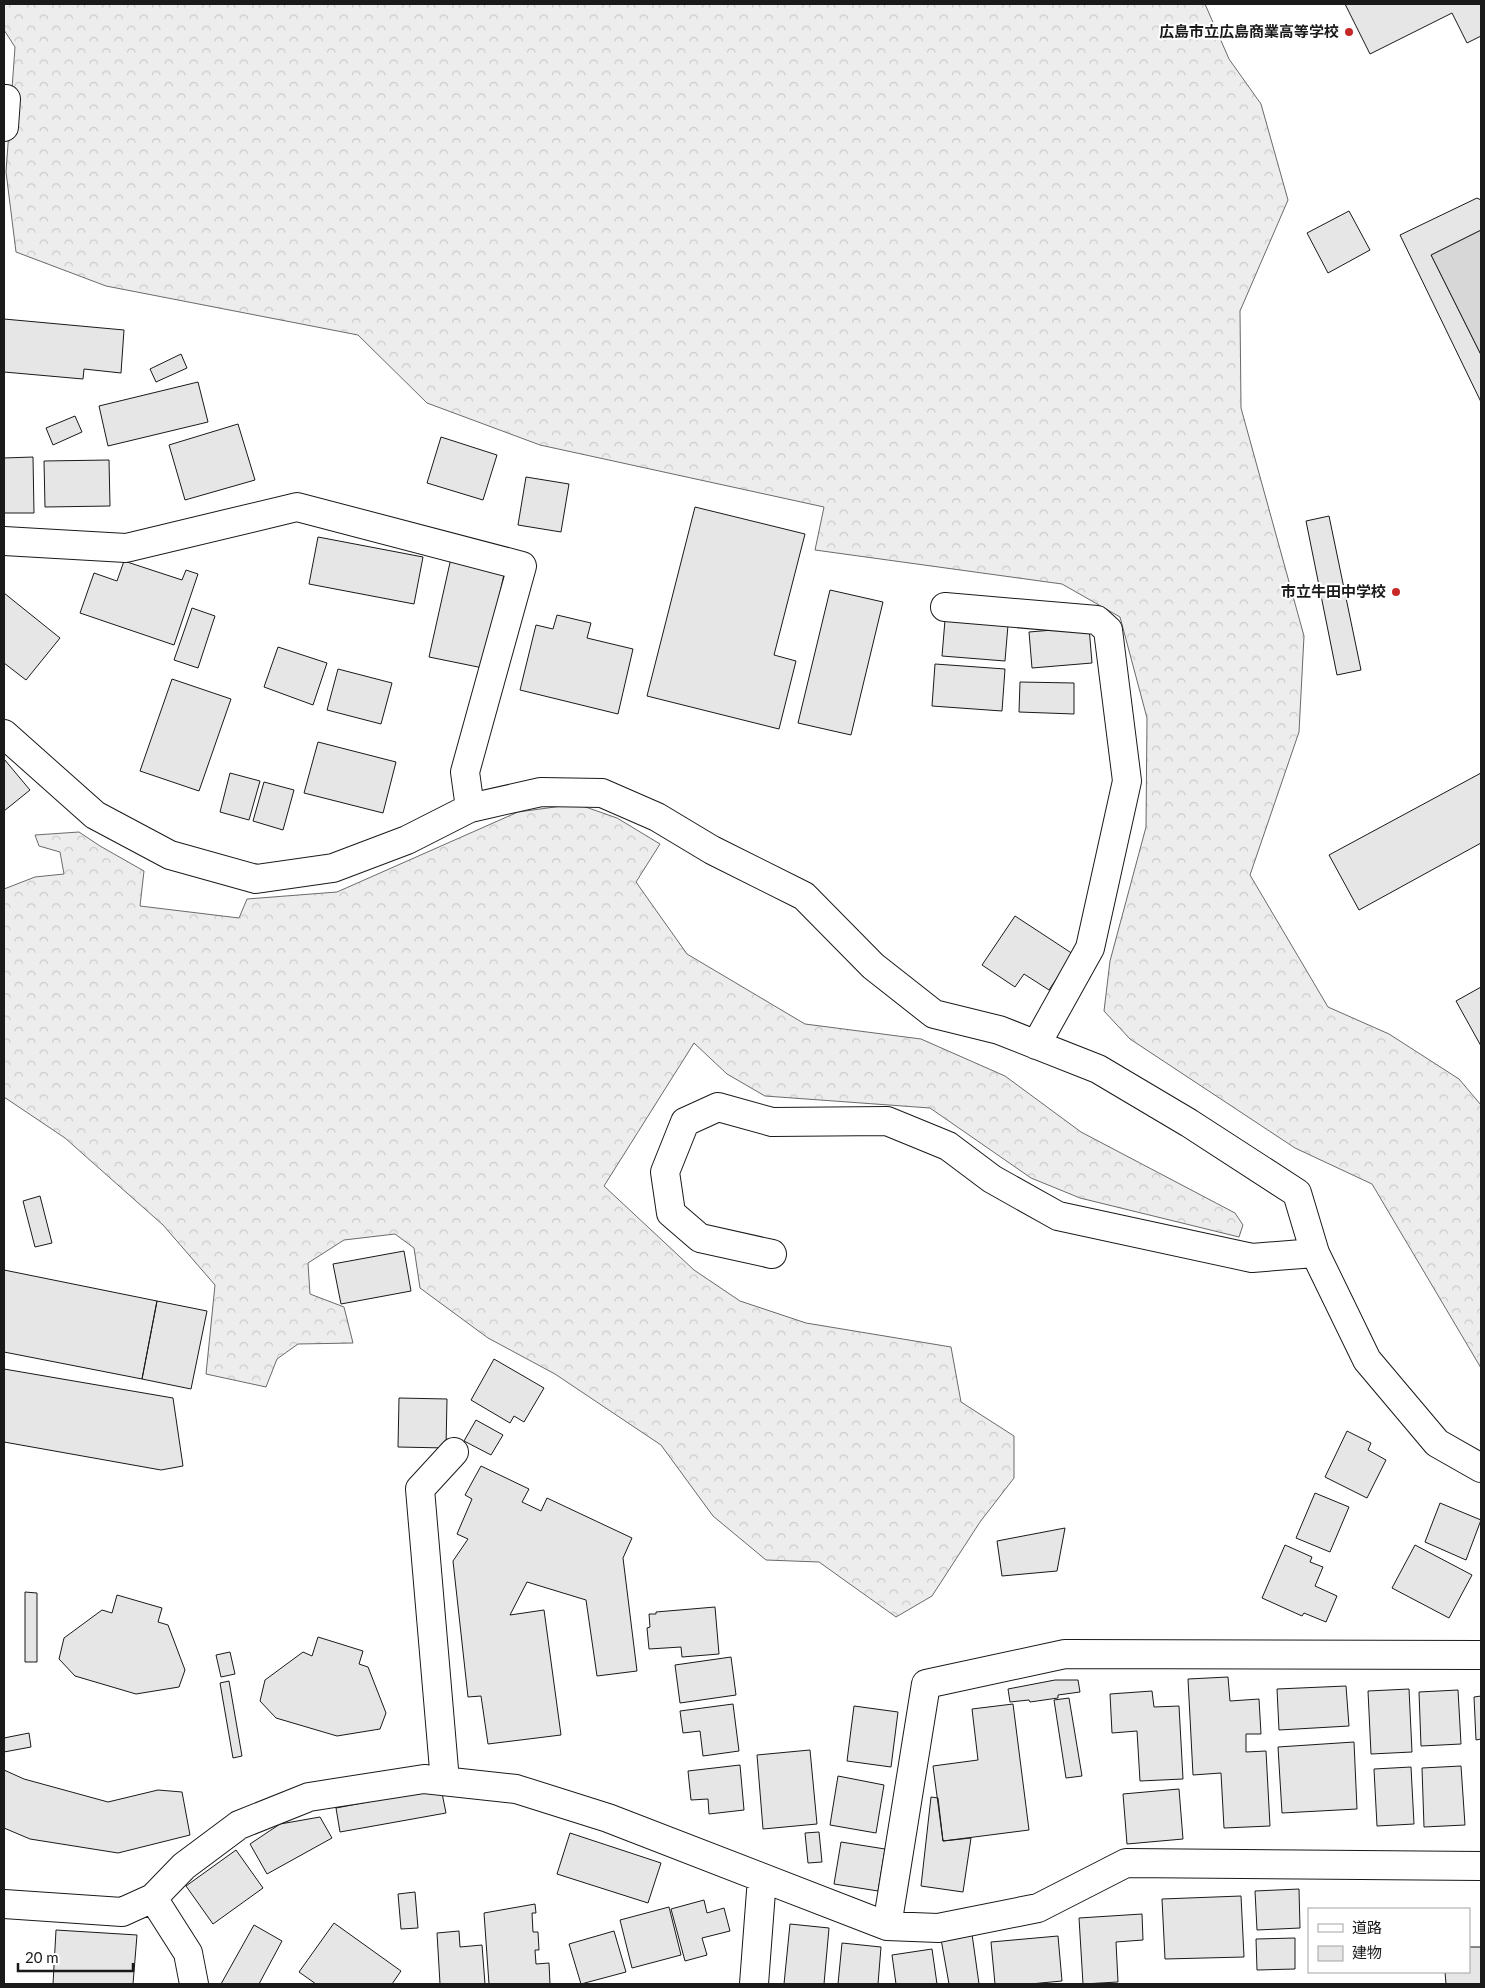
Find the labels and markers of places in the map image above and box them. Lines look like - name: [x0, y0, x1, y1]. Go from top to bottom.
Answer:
- place label: 広島市立広島商業高等学校: [1159, 22, 1339, 40]
- marker: 広島市立広島商業高等学校: [1343, 26, 1355, 38]
- place label: 市立牛田中学校: [1281, 582, 1386, 600]
- marker: 市立牛田中学校: [1390, 586, 1402, 598]

